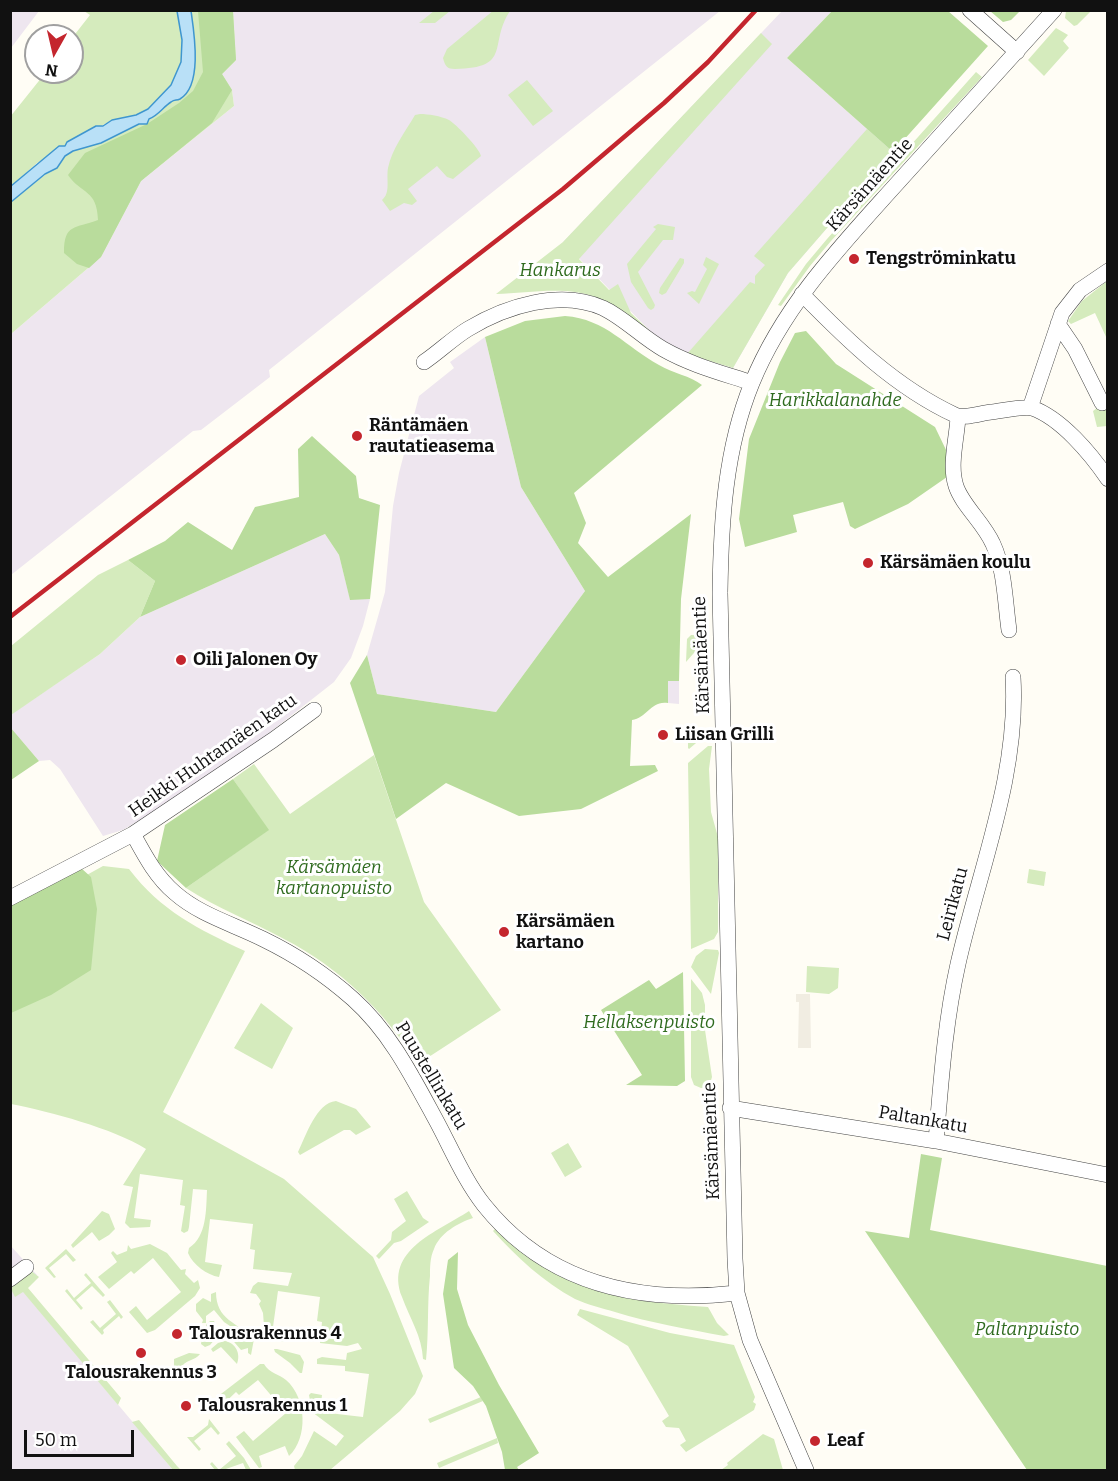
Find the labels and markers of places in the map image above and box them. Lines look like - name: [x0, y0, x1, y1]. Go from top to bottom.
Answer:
- place label: Tengströminkatu: [866, 248, 1016, 270]
- marker: Tengströminkatu: [847, 252, 861, 266]
- place label: Räntämäen rautatieasema: [369, 415, 494, 458]
- marker: Räntämäen rautatieasema: [350, 429, 364, 443]
- place label: Kärsämäen koulu: [880, 552, 1031, 574]
- marker: Kärsämäen koulu: [861, 556, 875, 570]
- place label: Oili Jalonen Oy: [193, 649, 317, 671]
- marker: Oili Jalonen Oy: [174, 653, 188, 667]
- place label: Liisan Grilli: [675, 724, 774, 746]
- marker: Liisan Grilli: [656, 728, 670, 742]
- place label: Kärsämäen kartano: [516, 911, 615, 954]
- marker: Kärsämäen kartano: [497, 925, 511, 939]
- place label: Talousrakennus 4: [189, 1323, 341, 1345]
- marker: Talousrakennus 4: [170, 1327, 184, 1341]
- marker: Talousrakennus 3: [134, 1346, 148, 1360]
- place label: Talousrakennus 3: [65, 1362, 217, 1384]
- place label: Talousrakennus 1: [198, 1395, 347, 1417]
- marker: Talousrakennus 1: [179, 1399, 193, 1413]
- place label: Leaf: [827, 1430, 864, 1452]
- marker: Leaf: [808, 1434, 822, 1448]

